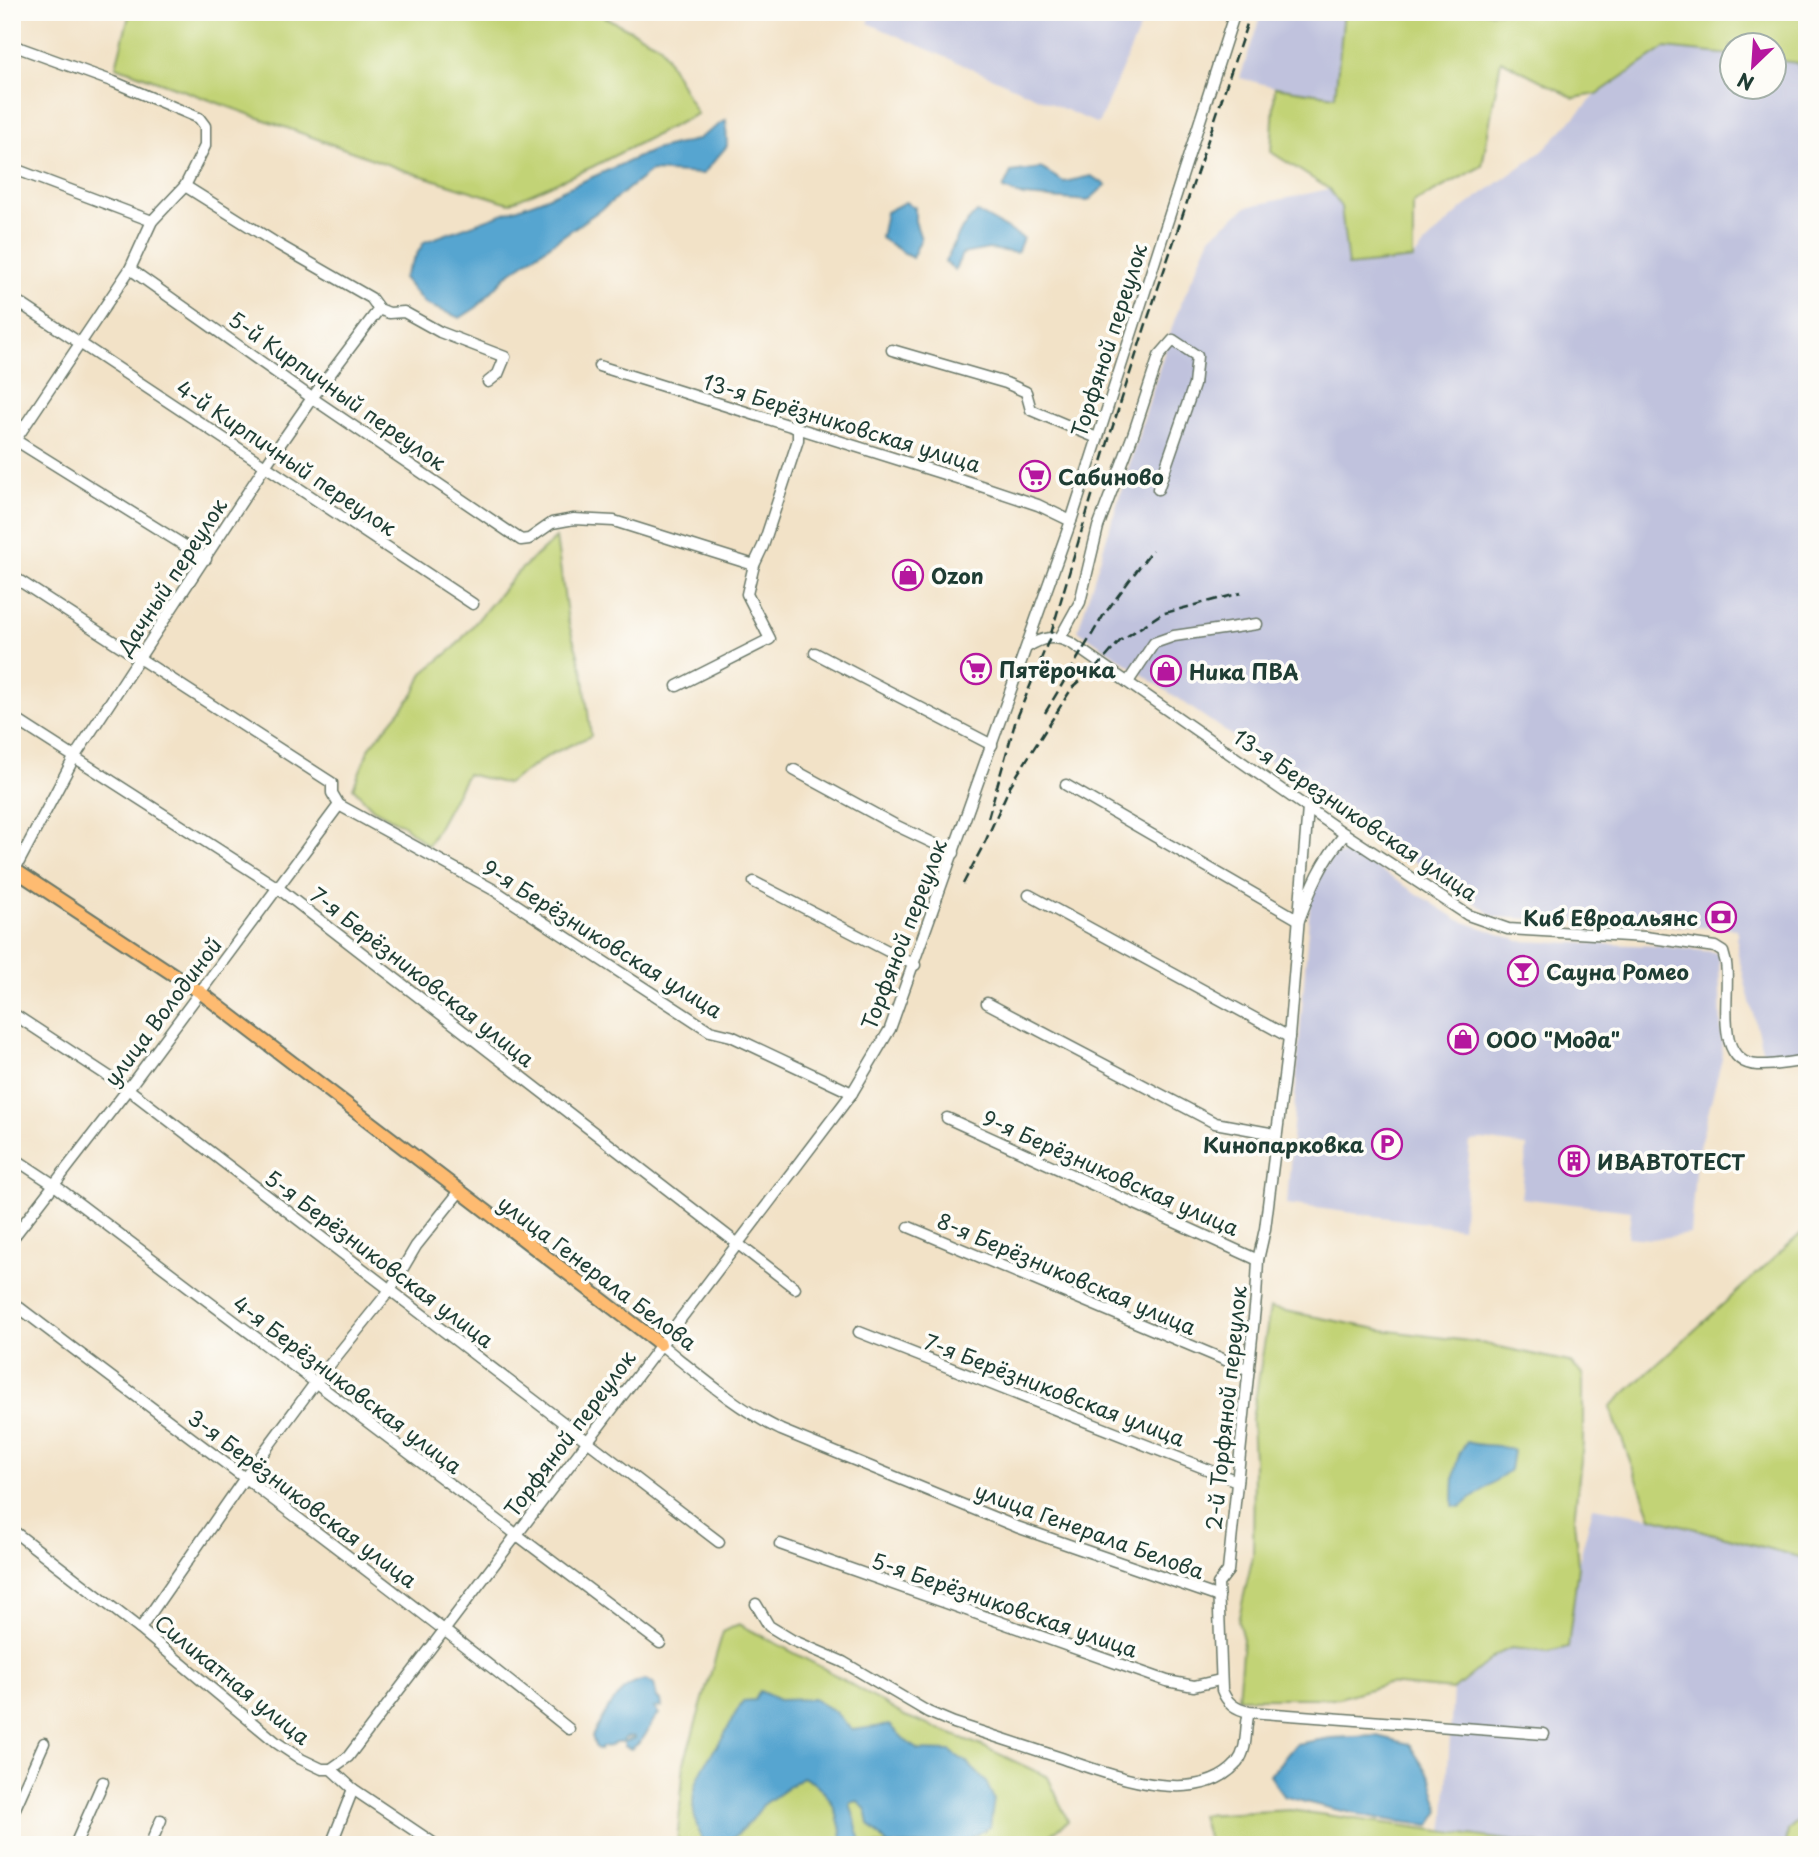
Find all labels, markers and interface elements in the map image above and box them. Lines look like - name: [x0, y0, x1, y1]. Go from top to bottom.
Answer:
- north arrow: [1717, 32, 1787, 102]
- text: N: [1733, 66, 1758, 98]
- street label: Торфяной переулок: [1062, 239, 1155, 441]
- street label: 5-й Кирпичный переулок: [223, 303, 454, 478]
- street label: 13-я Берёзниковская улица: [699, 364, 986, 480]
- street label: 4-й Кирпичный переулок: [170, 371, 404, 543]
- supermarket icon: Сабиново: [1018, 459, 1052, 493]
- place label: Сабиново: [1058, 460, 1164, 492]
- street label: Дачный переулок: [108, 491, 234, 662]
- shop icon: Ozon: [891, 558, 925, 592]
- place label: Ozon: [931, 559, 984, 591]
- supermarket icon: Пятёрочка: [959, 652, 993, 686]
- place label: Пятёрочка: [999, 653, 1116, 685]
- shop icon: Ника ПВА: [1149, 654, 1183, 688]
- place label: Ника ПВА: [1189, 655, 1299, 687]
- street label: 13-я Березниковская улица: [1227, 720, 1485, 908]
- street label: Торфяной переулок: [852, 834, 954, 1034]
- street label: 9-я Берёзниковская улица: [477, 851, 730, 1026]
- street label: 7-я Берёзниковская улица: [304, 878, 543, 1074]
- bank icon: Киб Евроальянс: [1704, 900, 1738, 934]
- place label: Киб Евроальянс: [1523, 901, 1698, 933]
- street label: улица Володиной: [95, 930, 229, 1092]
- bar icon: Сауна Ромео: [1506, 954, 1540, 988]
- place label: Сауна Ромео: [1546, 955, 1689, 987]
- shop icon: ООО "Мода": [1446, 1022, 1480, 1056]
- place label: ООО "Мода": [1486, 1023, 1620, 1055]
- street label: 9-я Берёзниковская улица: [978, 1101, 1245, 1243]
- parking icon: Кинопарковка: [1370, 1127, 1404, 1161]
- place label: Кинопарковка: [1203, 1128, 1364, 1160]
- building icon: ИВАВТОТЕСТ: [1557, 1144, 1591, 1178]
- place label: ИВАВТОТЕСТ: [1597, 1145, 1745, 1177]
- street label: 5-я Берёзниковская улица: [259, 1161, 502, 1355]
- street label: улица Генерала Белова: [492, 1186, 704, 1358]
- street label: 8-я Берёзниковская улица: [932, 1204, 1202, 1342]
- street label: 2-й Торфяной переулок: [1196, 1284, 1254, 1532]
- street label: 4-я Берёзниковская улица: [227, 1287, 470, 1481]
- street label: 7-я Берёзниковская улица: [920, 1324, 1191, 1454]
- street label: Торфяной переулок: [496, 1342, 643, 1523]
- street label: 3-я Берёзниковская улица: [182, 1401, 425, 1595]
- street label: улица Генерала Белова: [971, 1474, 1209, 1586]
- street label: 5-я Берёзниковская улица: [868, 1543, 1143, 1665]
- street label: Силикатная улица: [148, 1606, 318, 1752]

